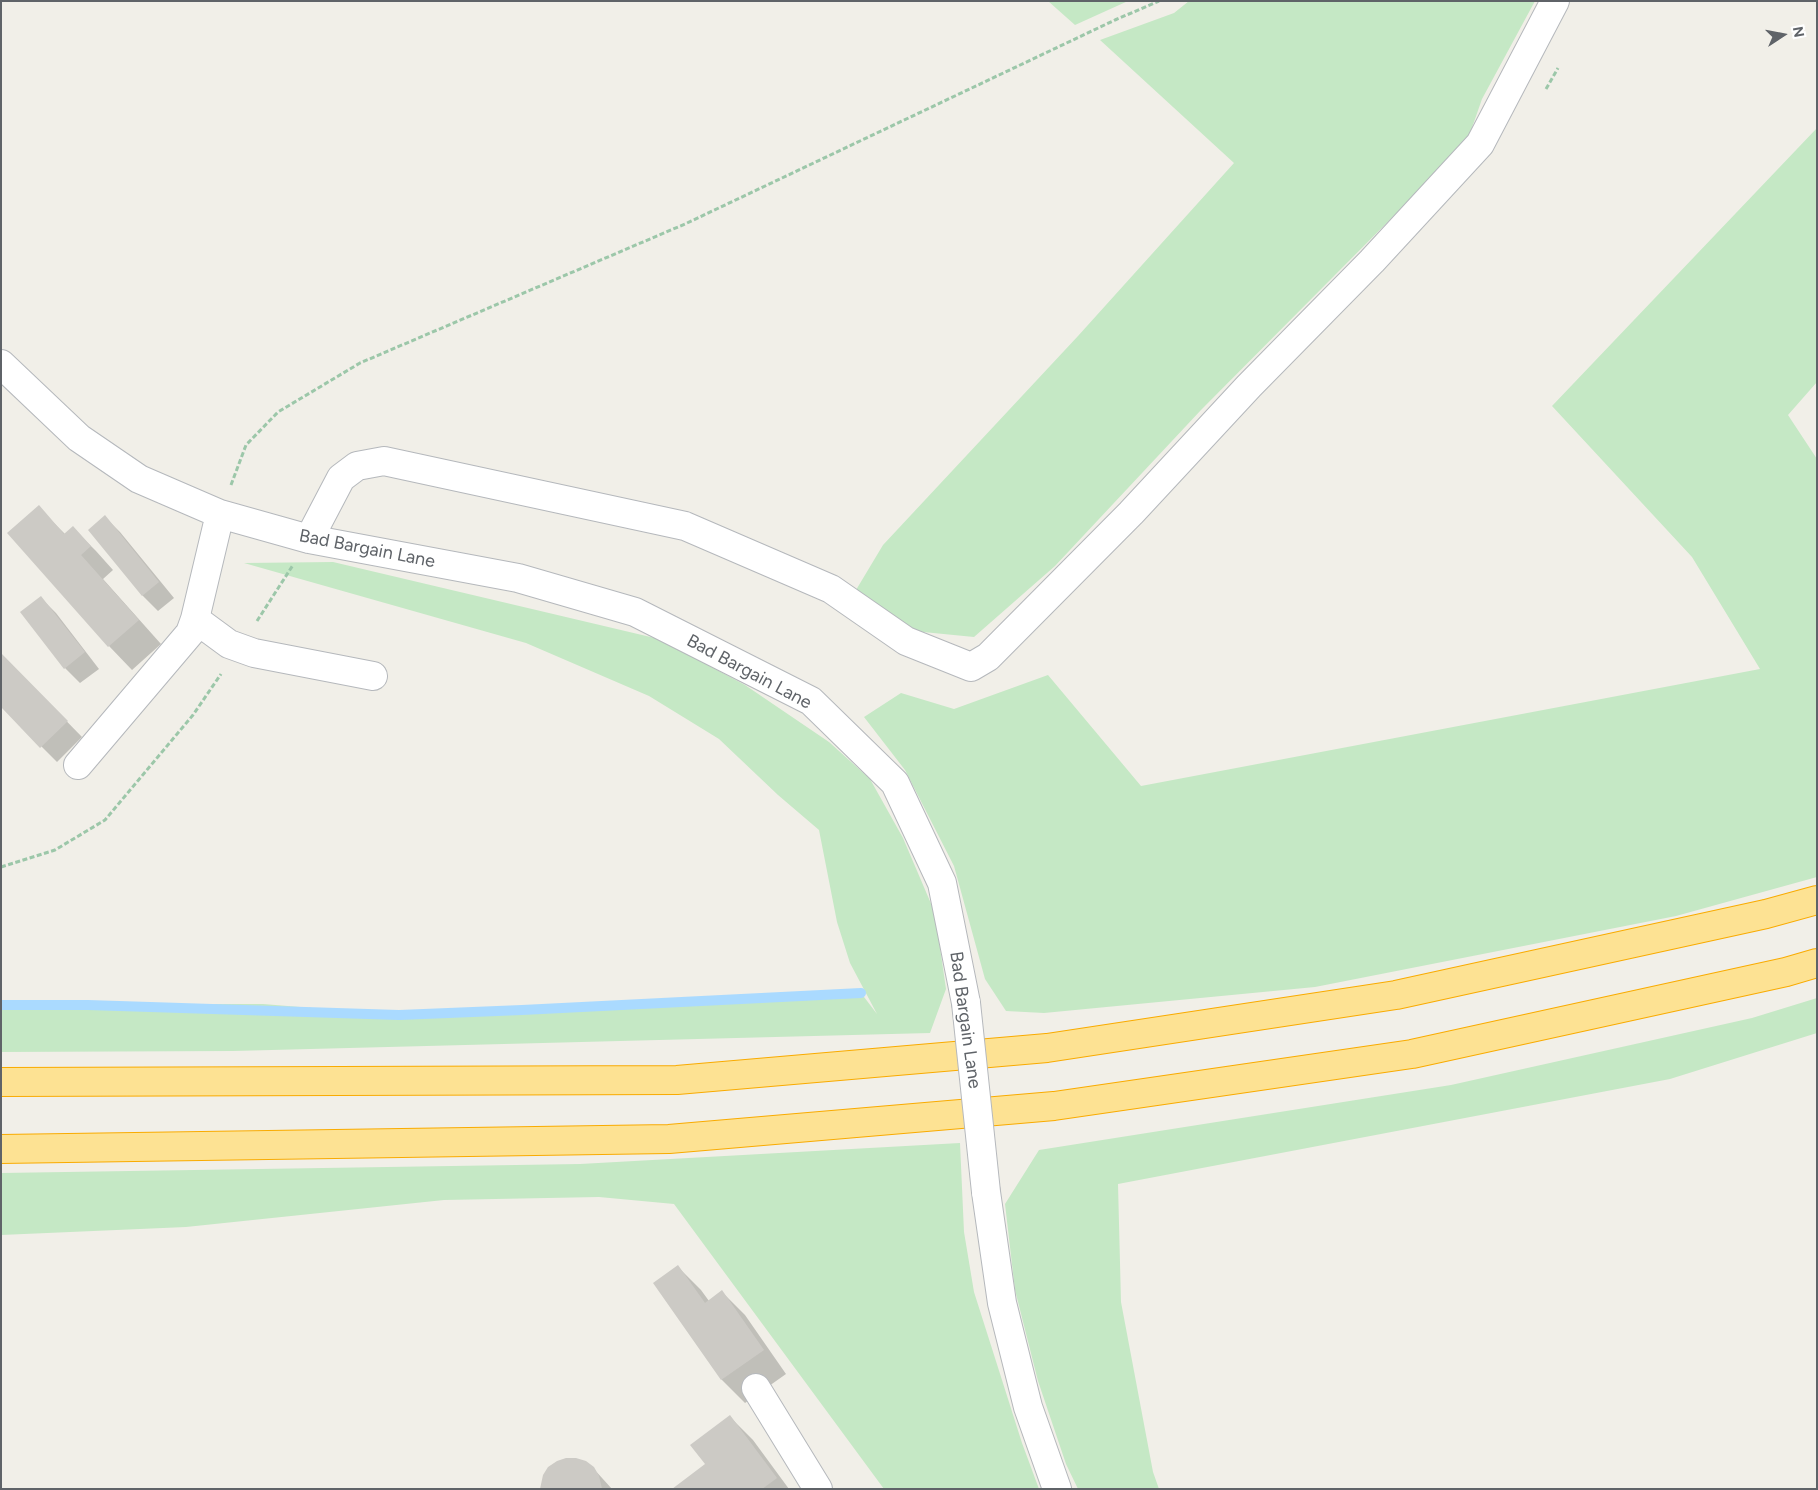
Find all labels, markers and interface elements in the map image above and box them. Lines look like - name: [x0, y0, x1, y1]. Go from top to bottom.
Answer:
- north arrow: [1758, 10, 1808, 60]
- text: N: [1789, 25, 1808, 39]
- street label: Bad Bargain Lane: [297, 525, 437, 573]
- street label: Bad Bargain Lane: [683, 630, 815, 714]
- street label: Bad Bargain Lane: [945, 950, 985, 1090]

